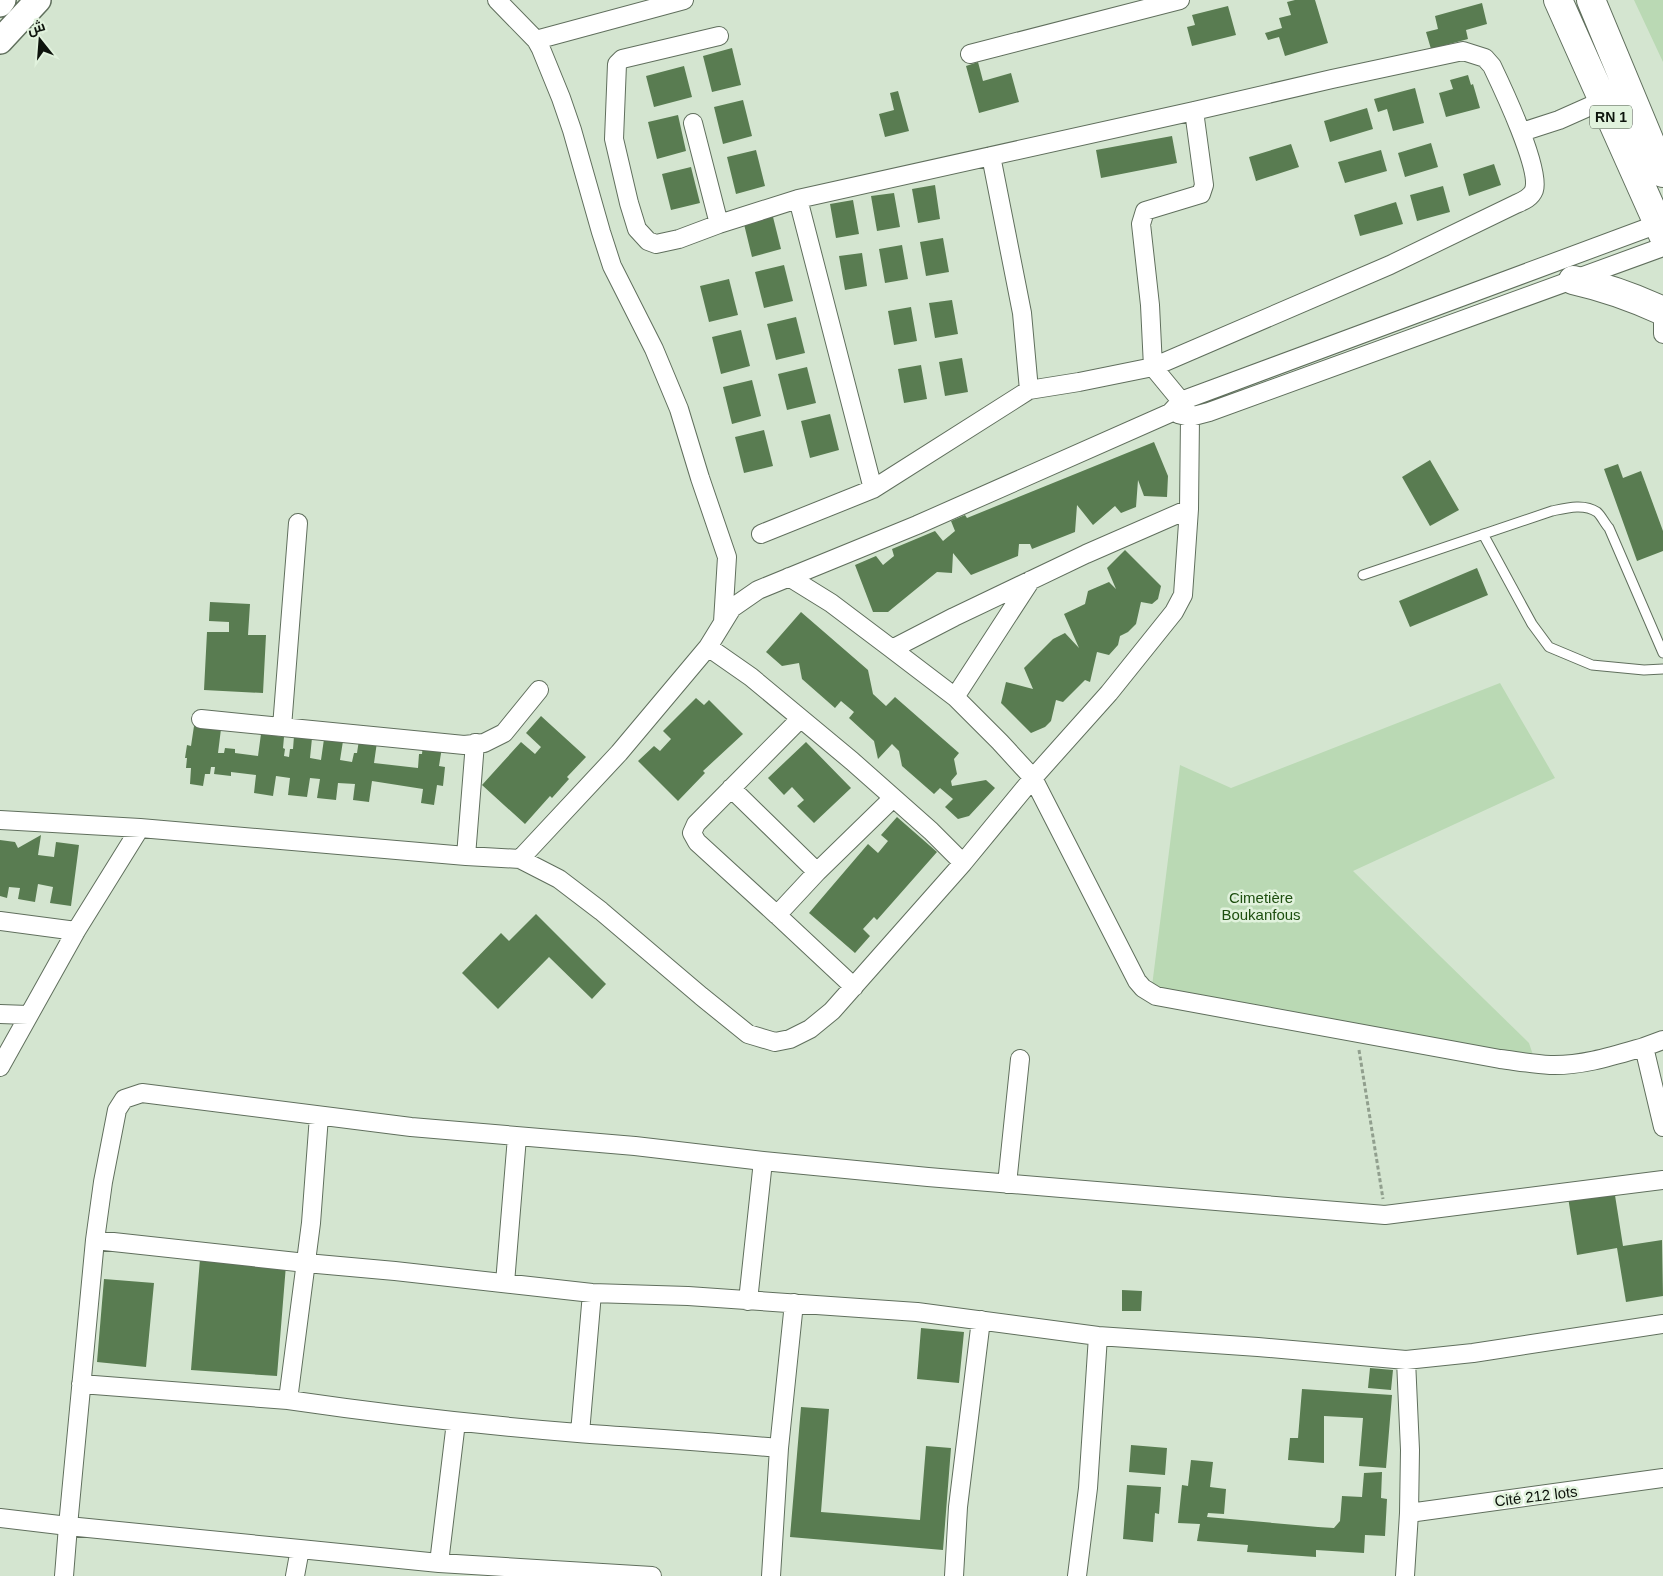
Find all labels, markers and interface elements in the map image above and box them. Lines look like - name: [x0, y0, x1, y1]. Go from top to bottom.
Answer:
- north arrow: [15, 15, 65, 65]
- text: ش: [25, 17, 47, 39]
- road number: RN 1: [1590, 105, 1632, 128]
- park label: Cimetière Boukanfous: [1221, 889, 1301, 923]
- street label: Cité 212 lots: [1494, 1482, 1578, 1510]

